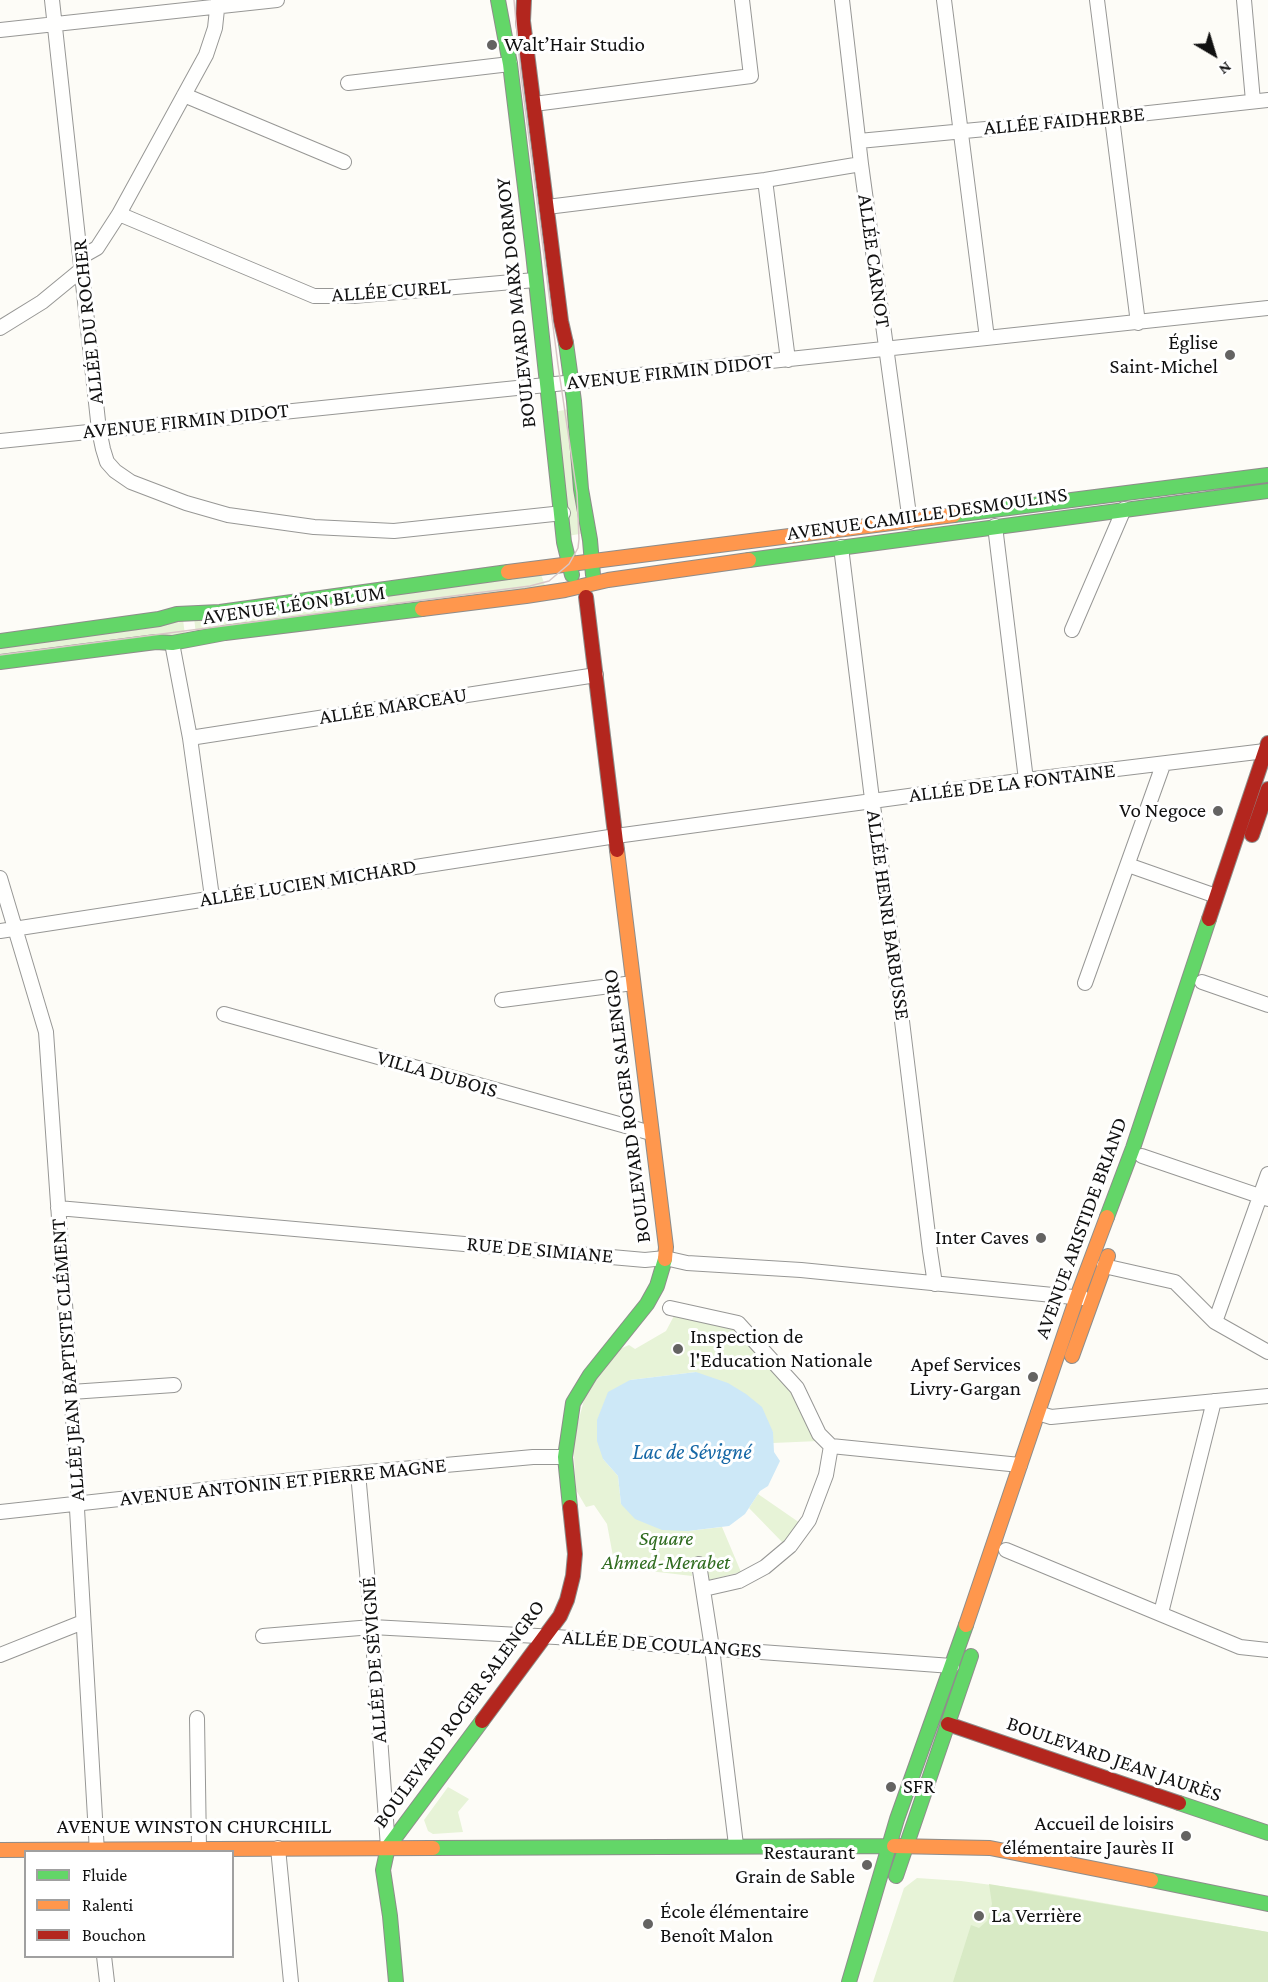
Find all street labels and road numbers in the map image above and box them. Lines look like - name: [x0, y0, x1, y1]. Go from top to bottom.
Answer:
- street label: ALLÉE FAIDHERBE: [982, 101, 1146, 141]
- street label: BOULEVARD MARX DORMOY: [490, 177, 542, 429]
- street label: ALLÉE CARNOT: [852, 193, 896, 329]
- street label: ALLÉE DU ROCHER: [67, 238, 109, 406]
- street label: ALLÉE CUREL: [331, 274, 451, 308]
- street label: AVENUE FIRMIN DIDOT: [566, 349, 774, 395]
- street label: AVENUE FIRMIN DIDOT: [82, 398, 290, 444]
- street label: AVENUE CAMILLE DESMOULINS: [785, 482, 1069, 546]
- street label: AVENUE LÉON BLUM: [201, 580, 387, 630]
- street label: ALLÉE MARCEAU: [317, 682, 469, 730]
- street label: ALLÉE DE LA FONTAINE: [907, 758, 1117, 808]
- street label: ALLÉE HENRI BARBUSSE: [861, 808, 915, 1022]
- street label: ALLÉE LUCIEN MICHARD: [198, 853, 418, 913]
- street label: BOULEVARD ROGER SALENGRO: [598, 968, 656, 1244]
- street label: VILLA DUBOIS: [374, 1045, 500, 1103]
- street label: AVENUE ARISTIDE BRIAND: [1029, 1114, 1133, 1342]
- street label: ALLÉE JEAN BAPTISTE CLÉMENT: [46, 1218, 90, 1502]
- street label: RUE DE SIMIANE: [466, 1231, 614, 1269]
- street label: AVENUE ANTONIN ET PIERRE MAGNE: [119, 1452, 447, 1512]
- street label: ALLÉE DE SÉVIGNÉ: [356, 1576, 392, 1744]
- street label: BOULEVARD ROGER SALENGRO: [368, 1595, 550, 1833]
- street label: ALLÉE DE COULANGES: [562, 1624, 762, 1664]
- street label: BOULEVARD JEAN JAURÈS: [1003, 1710, 1225, 1808]
- street label: AVENUE WINSTON CHURCHILL: [57, 1814, 331, 1840]

